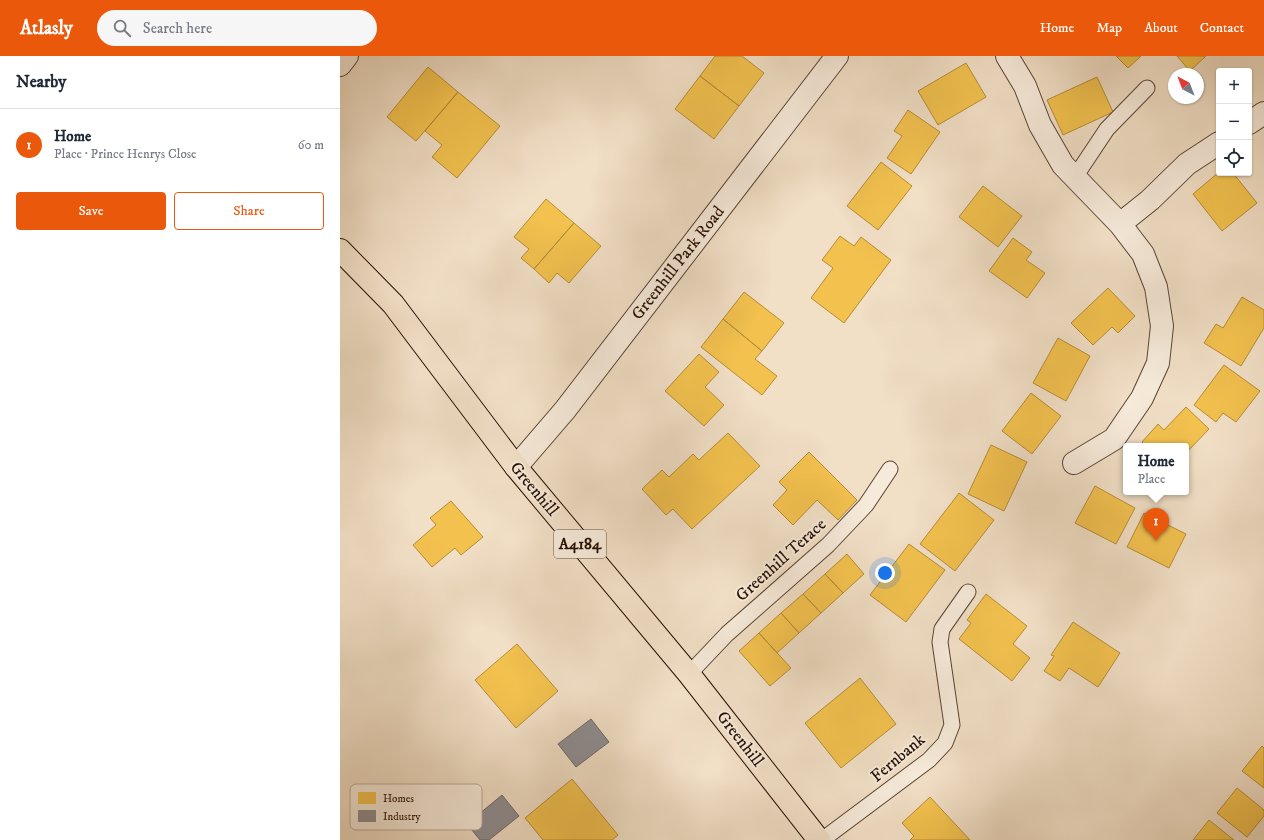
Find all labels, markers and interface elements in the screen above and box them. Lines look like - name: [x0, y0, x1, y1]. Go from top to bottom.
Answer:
- search box: [97, 10, 377, 46]
- text: Atlasly: [20, 17, 73, 40]
- icon: search: [111, 17, 133, 39]
- text: Search here: [143, 19, 212, 38]
- text: Home: [1040, 19, 1074, 37]
- text: Map: [1096, 19, 1122, 37]
- text: About: [1144, 19, 1178, 37]
- text: Contact: [1200, 19, 1244, 37]
- north arrow: [1168, 68, 1204, 104]
- map controls: [1216, 68, 1252, 176]
- button: +: [1216, 68, 1252, 104]
- text: Nearby: [16, 71, 66, 93]
- button: −: [1216, 104, 1252, 140]
- text: Home: [54, 127, 91, 146]
- text: 1: [27, 137, 31, 153]
- text: 60 m: [298, 137, 324, 153]
- button: locate: [1216, 140, 1252, 176]
- text: Place · Prince Henrys Close: [54, 146, 196, 162]
- button: Save: [16, 192, 166, 230]
- button: Share: [174, 192, 324, 230]
- street label: Greenhill Park Road: [627, 201, 730, 325]
- popup: [1123, 443, 1189, 495]
- text: Home: [1137, 452, 1175, 471]
- street label: Greenhill: [505, 457, 563, 521]
- text: Place: [1137, 471, 1165, 487]
- pin: 1: [1143, 508, 1169, 541]
- street label: Greenhill Terace: [731, 514, 831, 606]
- road number: A4184: [554, 530, 606, 558]
- your location: [875, 563, 895, 583]
- street label: Greenhill: [711, 707, 769, 771]
- street label: Fernbank: [866, 728, 930, 787]
- legend: [350, 784, 482, 830]
- text: Homes: [383, 792, 414, 806]
- text: Industry: [383, 810, 421, 824]

